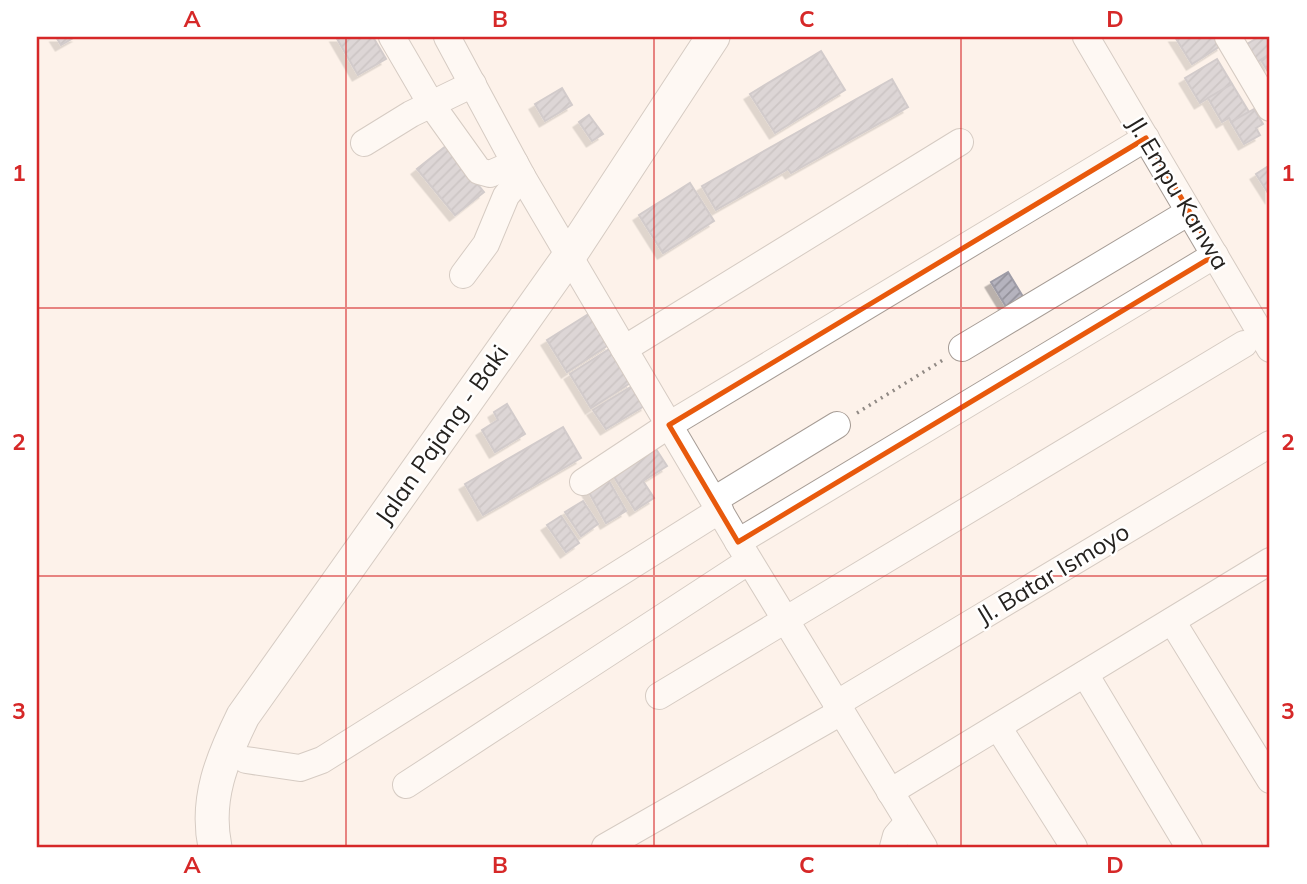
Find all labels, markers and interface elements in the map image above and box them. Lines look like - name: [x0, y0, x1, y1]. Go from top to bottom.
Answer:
- text: A: [183, 4, 201, 33]
- text: B: [492, 4, 508, 33]
- text: C: [799, 4, 815, 33]
- text: D: [1106, 4, 1124, 33]
- street label: Jl. Empu Kanwa: [1121, 110, 1236, 275]
- text: 1: [12, 158, 26, 187]
- text: 1: [1281, 158, 1295, 187]
- street label: Jalan Pajang - Baki: [368, 339, 514, 530]
- text: 2: [12, 427, 26, 456]
- text: 2: [1281, 427, 1295, 456]
- street label: Jl. Batar Ismoyo: [971, 516, 1134, 631]
- text: 3: [12, 696, 26, 725]
- text: 3: [1281, 696, 1295, 725]
- text: A: [183, 850, 201, 879]
- text: B: [492, 850, 508, 879]
- text: C: [799, 850, 815, 879]
- text: D: [1106, 850, 1124, 879]

